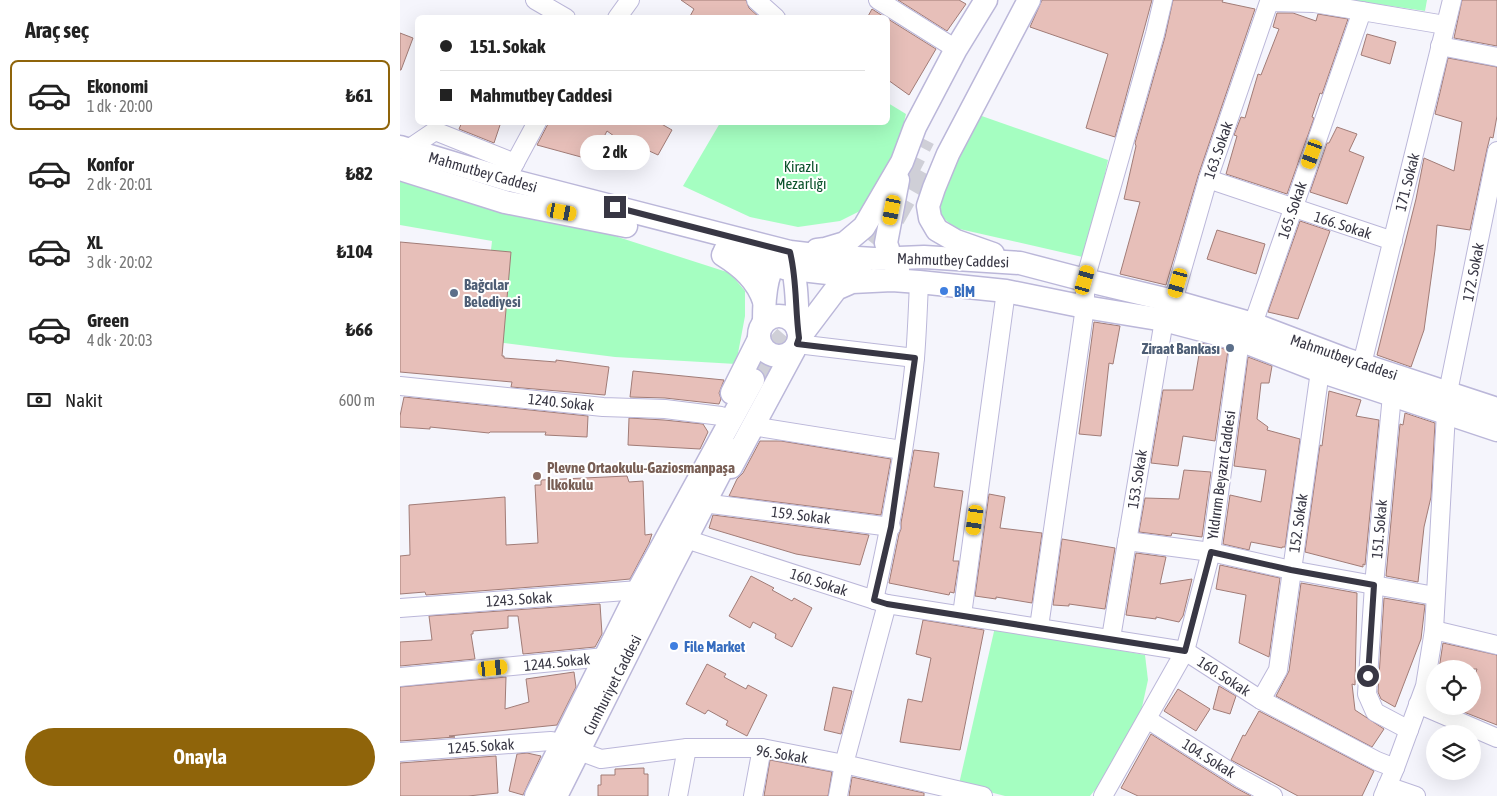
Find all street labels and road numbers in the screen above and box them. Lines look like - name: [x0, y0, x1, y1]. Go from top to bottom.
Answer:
- street label: 163. Sokak: [1200, 119, 1236, 181]
- street label: Mahmutbey Caddesi: [427, 148, 539, 196]
- street label: 171. Sokak: [1392, 151, 1423, 213]
- street label: 165. Sokak: [1274, 179, 1310, 241]
- street label: 166. Sokak: [1312, 208, 1374, 242]
- street label: 172. Sokak: [1459, 241, 1487, 303]
- street label: Mahmutbey Caddesi: [897, 250, 1009, 270]
- street label: Mahmutbey Caddesi: [1288, 331, 1400, 383]
- street label: 1240. Sokak: [527, 390, 595, 414]
- street label: Yıldırım Beyazıt Caddesi: [1204, 409, 1238, 541]
- street label: 153. Sokak: [1124, 448, 1150, 510]
- street label: 152. Sokak: [1285, 492, 1311, 554]
- street label: 151. Sokak: [1368, 498, 1390, 559]
- street label: 159. Sokak: [770, 503, 832, 527]
- street label: 160. Sokak: [788, 565, 850, 599]
- street label: 1243. Sokak: [485, 588, 553, 610]
- street label: Cumhuriyet Caddesi: [579, 632, 645, 738]
- street label: 1244. Sokak: [523, 650, 591, 674]
- street label: 160. Sokak: [1194, 653, 1254, 700]
- street label: 1245. Sokak: [447, 735, 515, 757]
- street label: 104. Sokak: [1179, 735, 1239, 781]
- street label: 96. Sokak: [755, 742, 810, 767]

